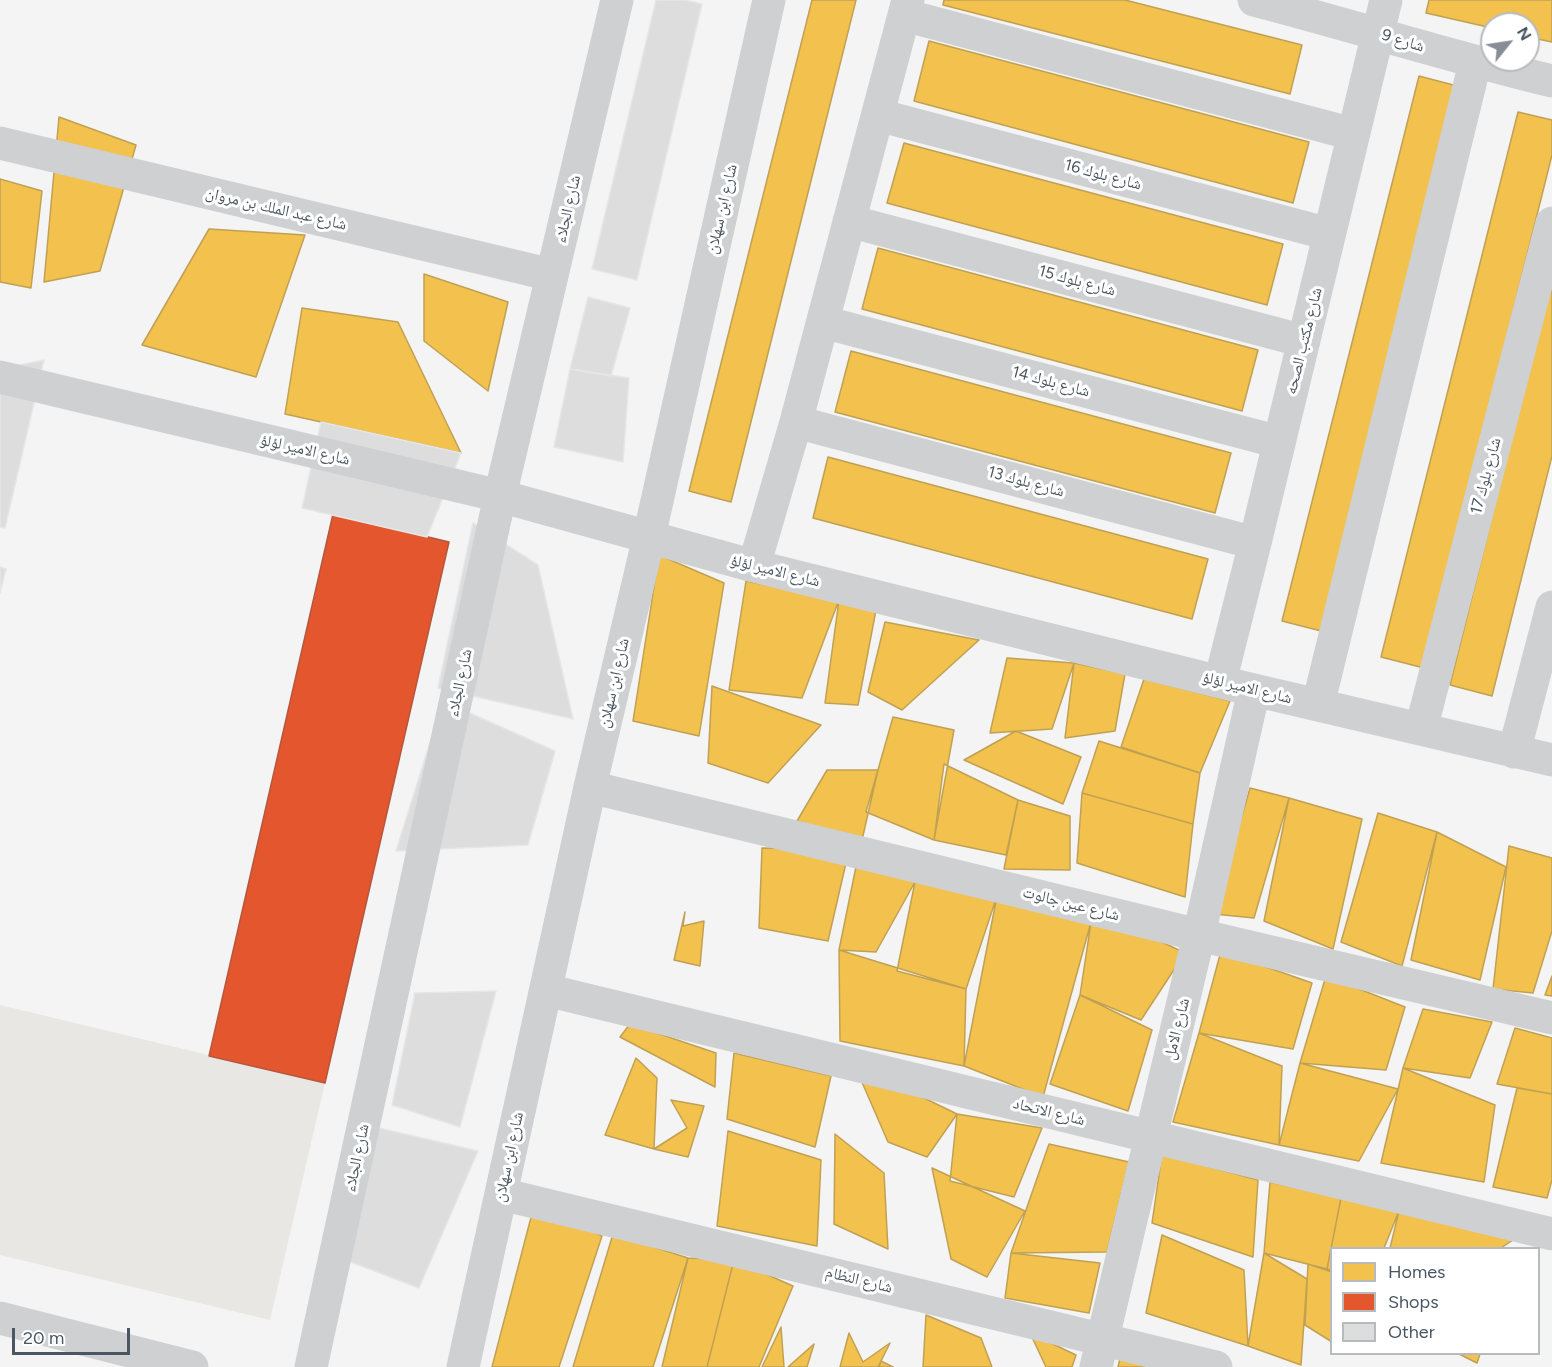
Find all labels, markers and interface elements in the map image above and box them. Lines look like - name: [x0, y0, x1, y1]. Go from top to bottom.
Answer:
- north arrow: [1480, 12, 1540, 72]
- text: N: [1513, 24, 1536, 44]
- street label: شارع 9: [1379, 25, 1427, 57]
- street label: شارع بلوك 16: [1062, 156, 1144, 194]
- street label: شارع ابن سهلان: [702, 162, 742, 256]
- street label: شارع الجلاء: [551, 173, 585, 245]
- street label: شارع عبد الملك بن مروان: [204, 183, 348, 235]
- street label: شارع بلوك 15: [1036, 262, 1118, 300]
- street label: شارع مكتب الصحه: [1281, 286, 1327, 396]
- street label: شارع بلوك 14: [1010, 362, 1092, 402]
- street label: شارع الامير لؤلؤ: [258, 430, 352, 470]
- street label: شارع بلوك 17: [1467, 436, 1505, 516]
- street label: شارع بلوك 13: [986, 463, 1066, 501]
- street label: شارع الامير لؤلؤ: [728, 551, 822, 591]
- street label: شارع ابن سهلان: [594, 636, 634, 730]
- street label: شارع الجلاء: [443, 647, 477, 719]
- street label: شارع الامير لؤلؤ: [1200, 668, 1294, 708]
- street label: شارع عين جالوت: [1021, 883, 1121, 925]
- street label: شارع الامل: [1160, 996, 1194, 1062]
- street label: شارع الاتحاد: [1011, 1094, 1087, 1130]
- street label: شارع ابن سهلان: [490, 1110, 528, 1204]
- street label: شارع الجلاء: [340, 1122, 374, 1194]
- legend: [1330, 1247, 1540, 1355]
- text: Homes: [1388, 1261, 1446, 1283]
- street label: شارع النظام: [824, 1262, 894, 1298]
- text: Shops: [1388, 1291, 1439, 1313]
- scale bar: [15, 1316, 134, 1354]
- text: Other: [1388, 1321, 1435, 1343]
- text: 20 m: [23, 1327, 64, 1349]

